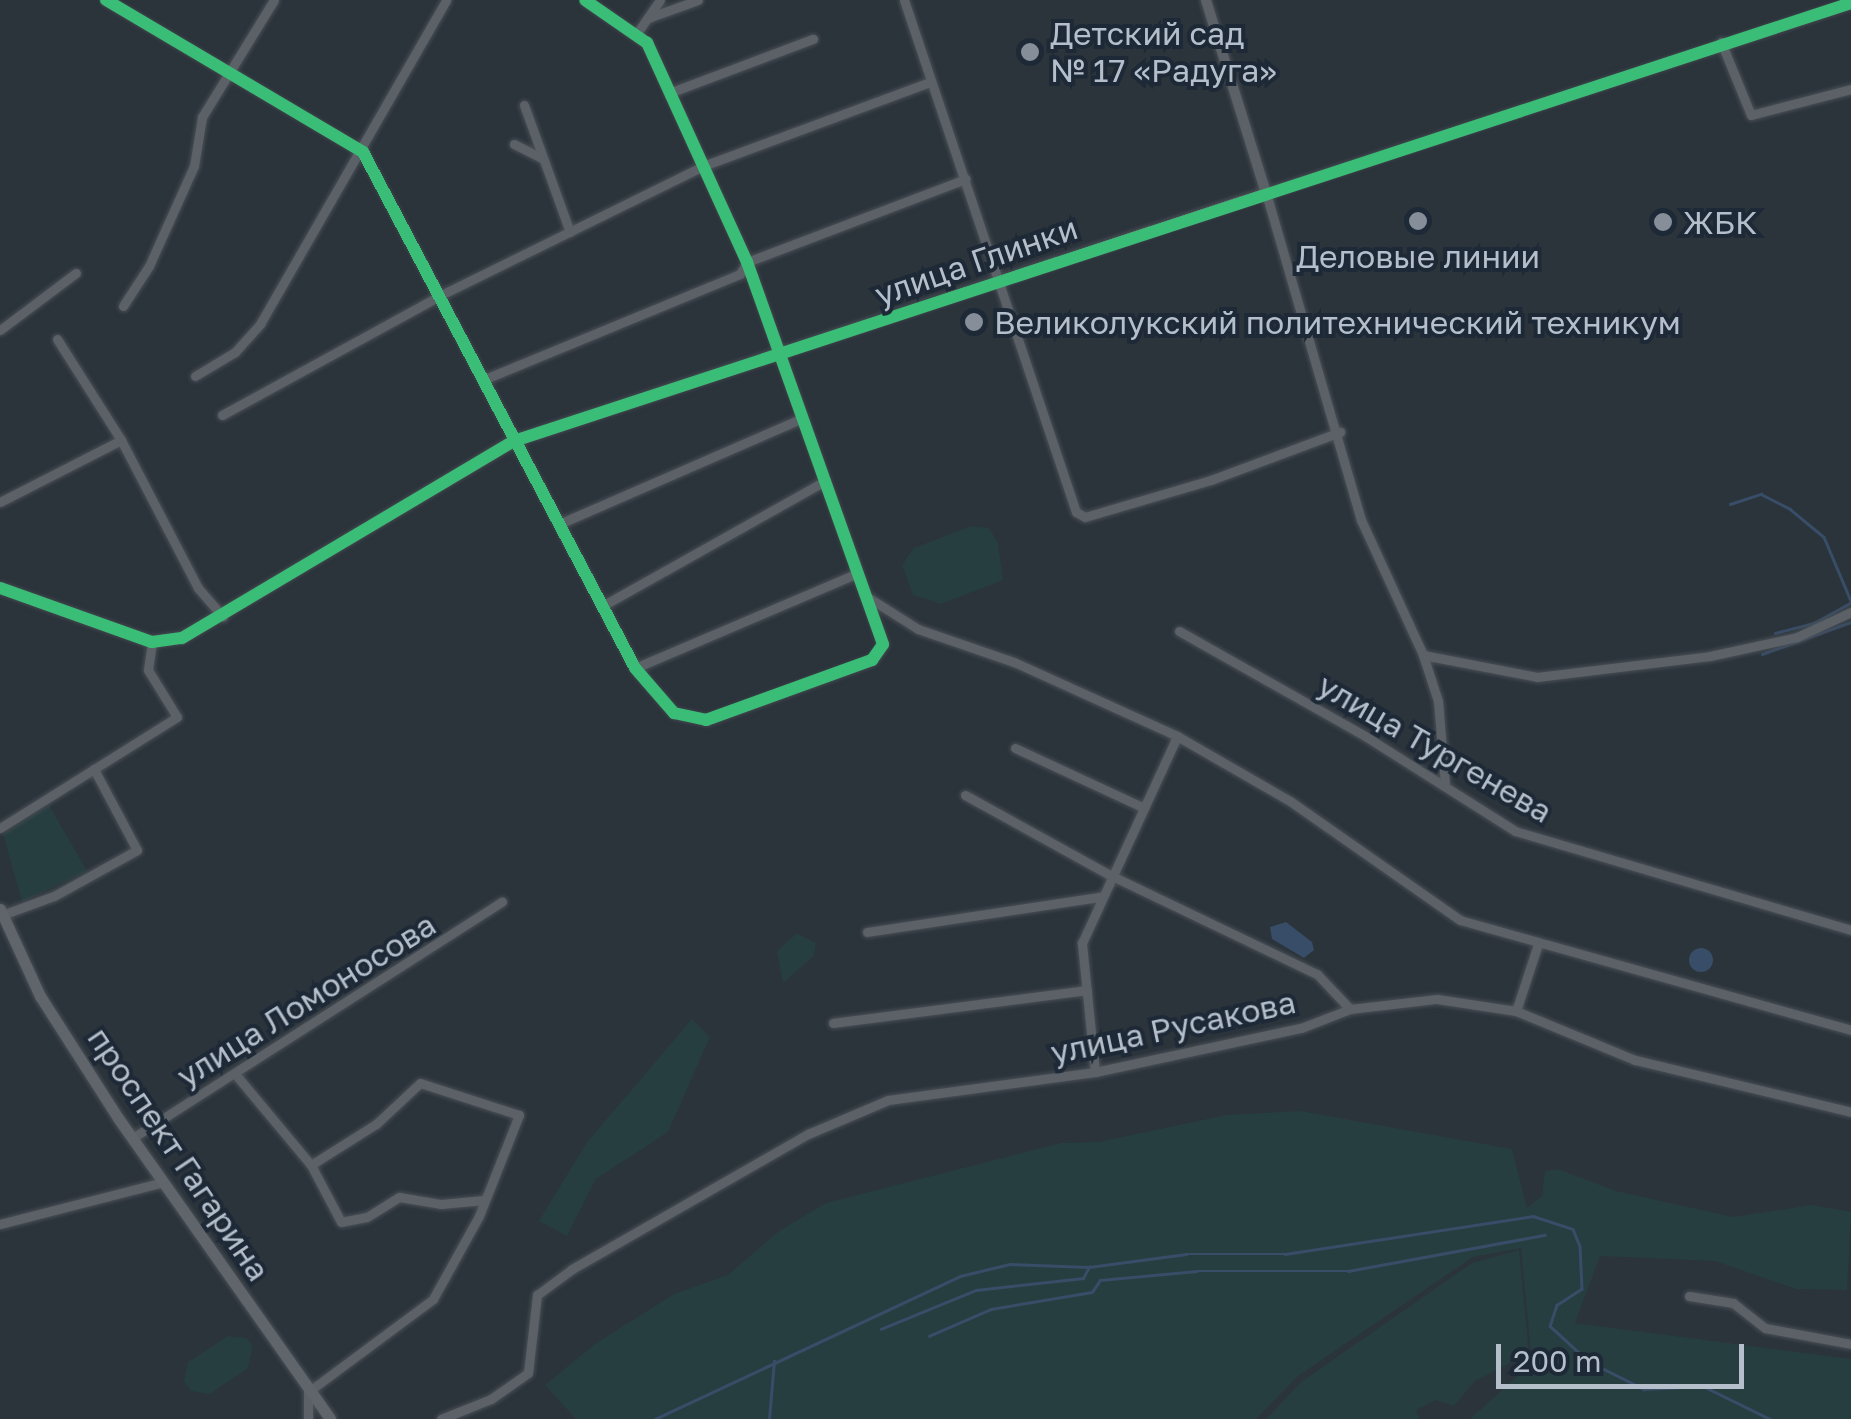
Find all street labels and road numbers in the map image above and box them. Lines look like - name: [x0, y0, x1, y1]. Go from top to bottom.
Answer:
- street label: улица Глинки: [870, 208, 1082, 314]
- street label: улица Тургенева: [1311, 665, 1559, 831]
- street label: улица Ломоносова: [170, 905, 442, 1095]
- street label: улица Русакова: [1047, 982, 1299, 1072]
- street label: проспект Гагарина: [80, 1020, 278, 1288]

